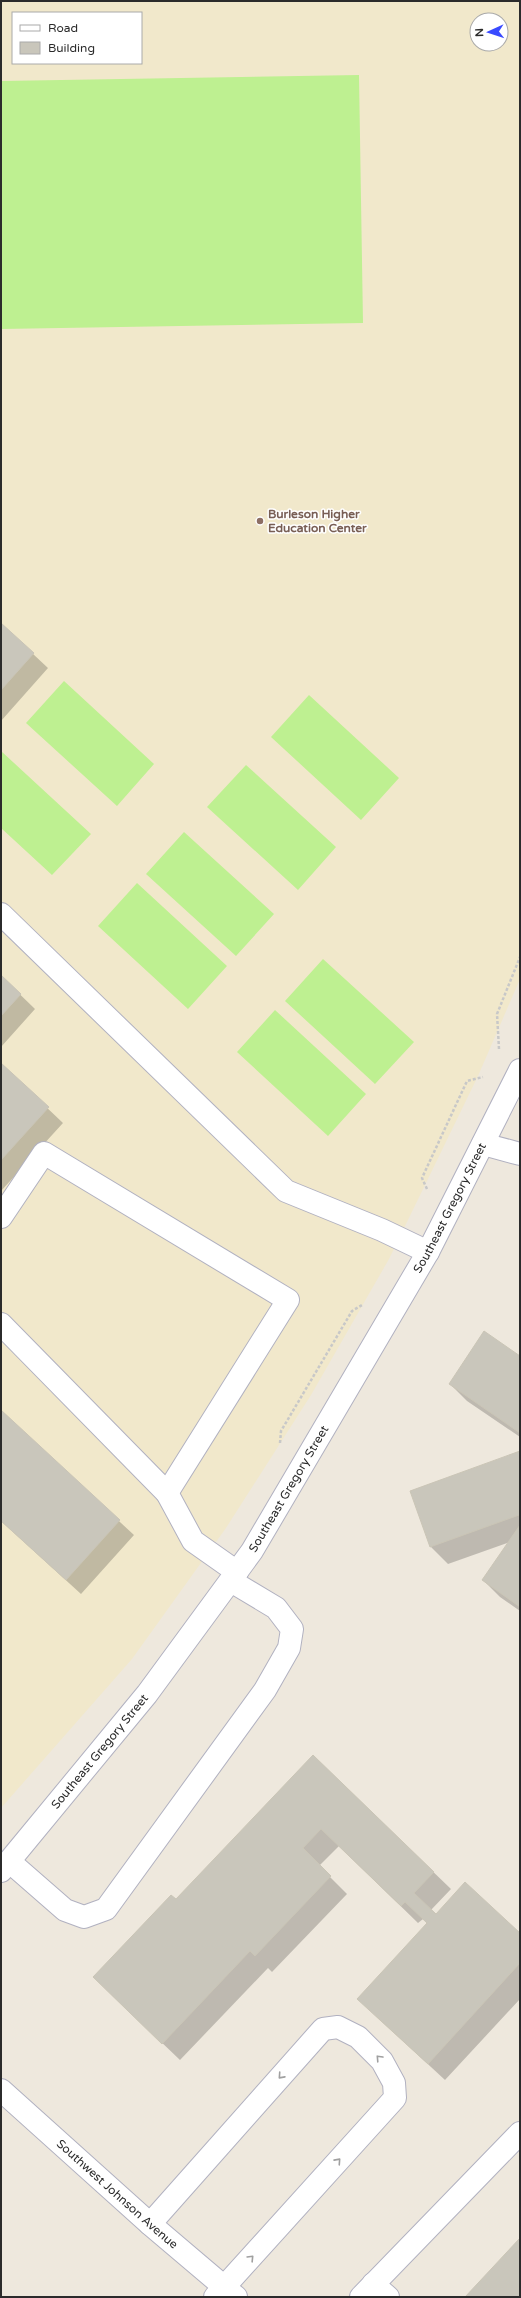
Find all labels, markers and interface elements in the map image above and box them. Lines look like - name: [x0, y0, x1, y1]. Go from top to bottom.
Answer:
- legend: [12, 12, 142, 64]
- north arrow: [469, 12, 509, 52]
- text: Road: [48, 21, 78, 35]
- text: N: [473, 28, 486, 37]
- text: Building: [48, 41, 95, 55]
- place label: Burleson Higher Education Center: [268, 507, 367, 535]
- marker: Burleson Higher Education Center: [255, 516, 265, 526]
- street label: Southeast Gregory Street: [410, 1140, 489, 1275]
- street label: Southeast Gregory Street: [246, 1423, 332, 1555]
- street label: Southeast Gregory Street: [48, 1691, 151, 1812]
- one-way arrow: [376, 2055, 384, 2063]
- one-way arrow: [279, 2072, 286, 2079]
- street label: Southwest Johnson Avenue: [54, 2136, 181, 2252]
- one-way arrow: [334, 2159, 341, 2166]
- one-way arrow: [246, 2255, 254, 2263]

